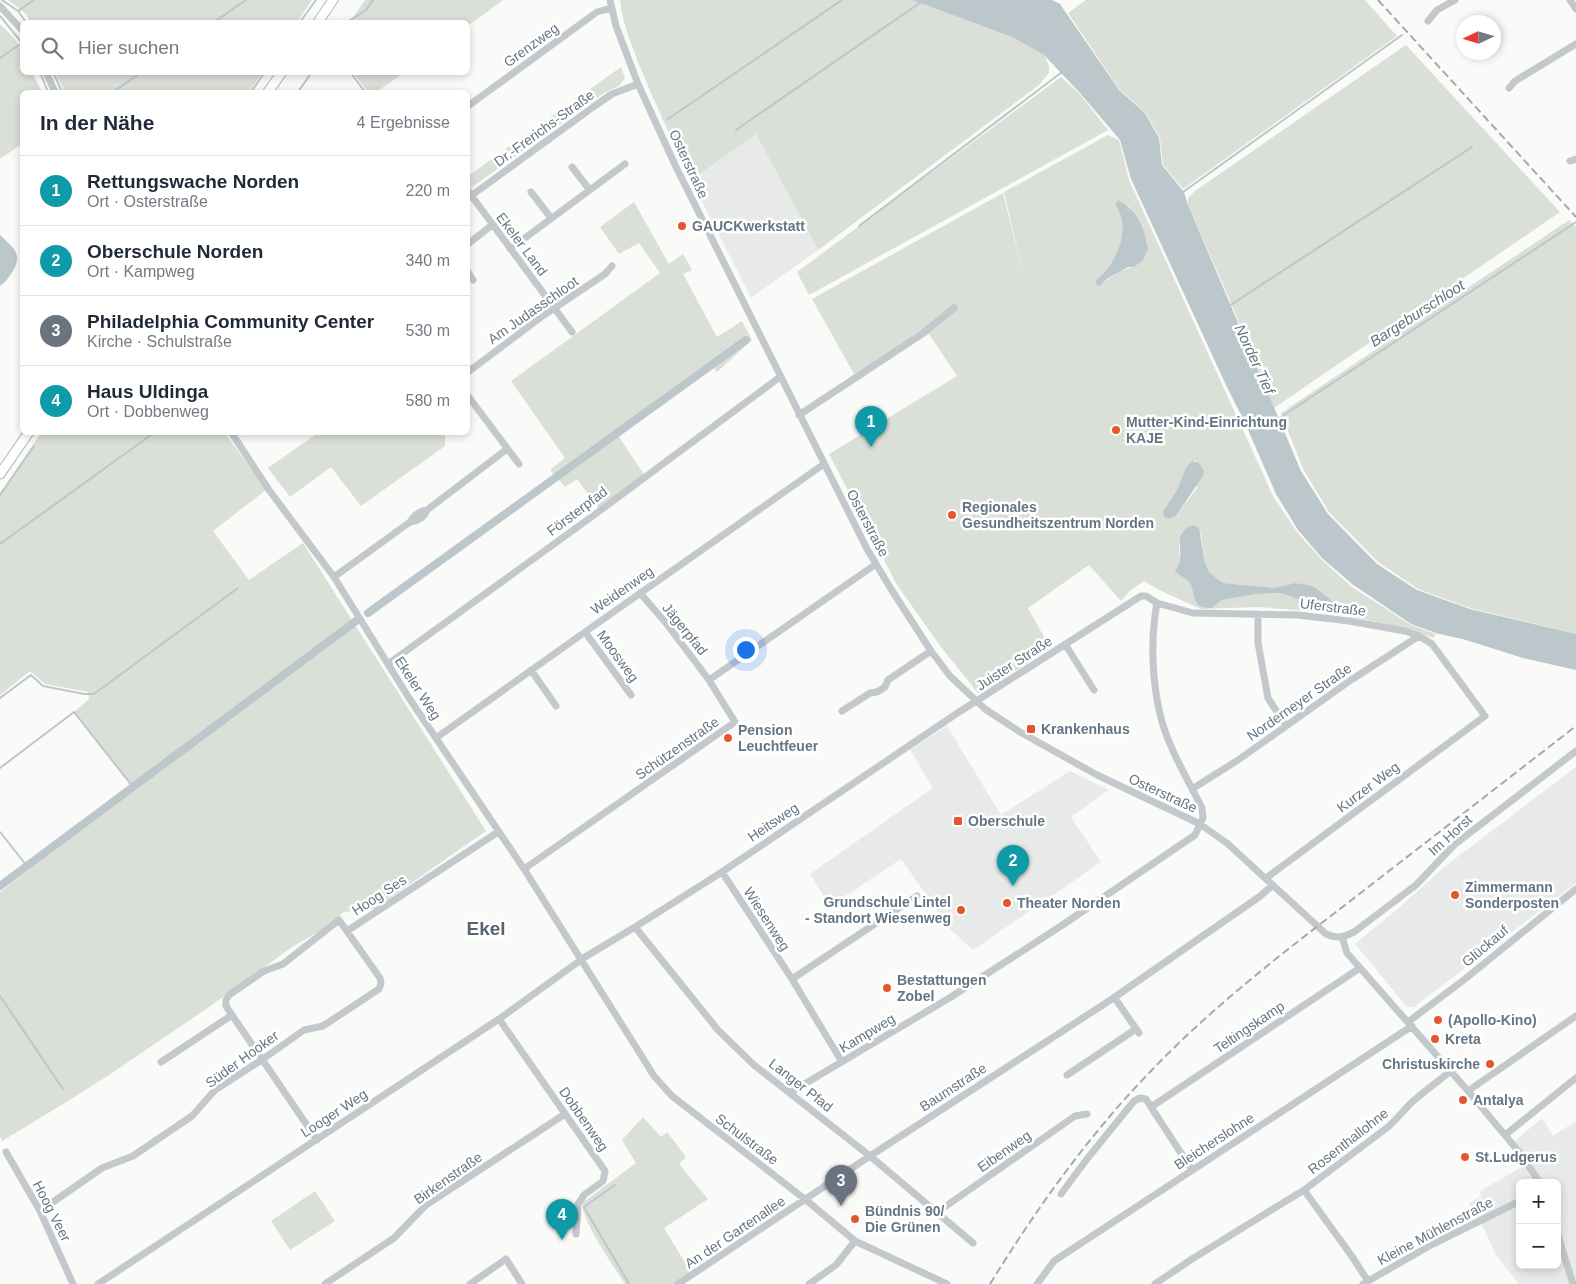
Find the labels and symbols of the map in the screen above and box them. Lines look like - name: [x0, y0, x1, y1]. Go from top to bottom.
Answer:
- north arrow: [1456, 15, 1501, 60]
- street label: Grenzweg: [500, 20, 562, 70]
- street label: Dr.-Frerichs-Straße: [491, 86, 597, 170]
- street label: Osterstraße: [666, 127, 712, 201]
- street label: Ekeler Land: [493, 209, 551, 279]
- place label: GAUCKwerkstatt: [692, 218, 805, 234]
- marker: GAUCKwerkstatt: [676, 220, 688, 232]
- street label: Am Judasschloot: [485, 273, 581, 347]
- water label: Bargeburschloot: [1367, 276, 1468, 350]
- water label: Norder Tief: [1231, 321, 1279, 398]
- pin: 1: [855, 406, 887, 447]
- place label: Mutter-Kind-Einrichtung KAJE: [1126, 414, 1287, 446]
- marker: Mutter-Kind-Einrichtung KAJE: [1110, 424, 1122, 436]
- street label: Försterpfad: [544, 483, 610, 539]
- street label: Osterstraße: [844, 487, 893, 560]
- place label: Regionales Gesundheitszentrum Norden: [962, 499, 1154, 531]
- marker: Regionales Gesundheitszentrum Norden: [946, 509, 958, 521]
- street label: Weidenweg: [588, 563, 656, 617]
- street label: Uferstraße: [1299, 595, 1367, 619]
- street label: Jägerpfad: [659, 600, 711, 658]
- street label: Moosweg: [594, 627, 642, 685]
- street label: Juister Straße: [973, 632, 1055, 693]
- your location: [733, 637, 759, 663]
- street label: Ekeler Weg: [392, 653, 444, 723]
- street label: Norderneyer Straße: [1244, 660, 1354, 744]
- street label: Schützenstraße: [632, 713, 722, 783]
- place label: Krankenhaus: [1041, 721, 1130, 737]
- place label: Pension Leuchtfeuer: [738, 722, 819, 754]
- marker: Krankenhaus: [1025, 723, 1037, 735]
- marker: Pension Leuchtfeuer: [722, 732, 734, 744]
- street label: Kurzer Weg: [1334, 758, 1402, 816]
- street label: Osterstraße: [1126, 770, 1200, 816]
- street label: Heitsweg: [745, 799, 801, 845]
- street label: Im Horst: [1425, 811, 1475, 859]
- place label: Oberschule: [968, 813, 1045, 829]
- marker: Oberschule: [952, 815, 964, 827]
- pin: 2: [997, 845, 1029, 886]
- street label: Hoog Ses: [349, 872, 409, 918]
- place label: Zimmermann Sonderposten: [1465, 879, 1559, 911]
- street label: Wiesenweg: [741, 884, 793, 954]
- marker: Zimmermann Sonderposten: [1449, 889, 1461, 901]
- place label: Grundschule Lintel - Standort Wiesenweg: [805, 894, 951, 926]
- place label: Theater Norden: [1017, 895, 1120, 911]
- marker: Theater Norden: [1001, 897, 1013, 909]
- marker: Grundschule Lintel - Standort Wiesenweg: [955, 904, 967, 916]
- district label: Ekel: [466, 918, 506, 939]
- street label: Glückauf: [1459, 922, 1511, 970]
- place label: Bestattungen Zobel: [897, 972, 986, 1004]
- marker: Bestattungen Zobel: [881, 982, 893, 994]
- street label: Teltingskamp: [1211, 997, 1288, 1056]
- street label: Kampweg: [836, 1010, 898, 1056]
- place label: (Apollo-Kino): [1448, 1012, 1537, 1028]
- marker: (Apollo-Kino): [1432, 1014, 1444, 1026]
- street label: Süder Hooker: [202, 1027, 282, 1091]
- place label: Kreta: [1445, 1031, 1481, 1047]
- marker: Kreta: [1429, 1033, 1441, 1045]
- street label: Langer Pfad: [766, 1055, 836, 1115]
- place label: Christuskirche: [1382, 1056, 1480, 1072]
- marker: Christuskirche: [1484, 1058, 1496, 1070]
- street label: Baumstraße: [917, 1059, 990, 1114]
- street label: Dobbenweg: [556, 1084, 612, 1154]
- street label: Looger Weg: [298, 1086, 370, 1140]
- place label: Antalya: [1473, 1092, 1524, 1108]
- marker: Antalya: [1457, 1094, 1469, 1106]
- street label: Rosenthallohne: [1305, 1105, 1391, 1177]
- street label: Bleicherslohne: [1171, 1109, 1257, 1173]
- street label: Schulstraße: [712, 1110, 782, 1168]
- street label: Eibenweg: [974, 1127, 1034, 1175]
- street label: Birkenstraße: [411, 1149, 485, 1207]
- place label: St.Ludgerus: [1475, 1149, 1557, 1165]
- marker: St.Ludgerus: [1459, 1151, 1471, 1163]
- pin: 3: [825, 1165, 857, 1206]
- street label: Hoog Veer: [30, 1178, 74, 1244]
- street label: An der Gartenallee: [682, 1192, 788, 1271]
- street label: Kleine Mühlenstraße: [1375, 1194, 1496, 1268]
- pin: 4: [546, 1199, 578, 1240]
- place label: Bündnis 90/ Die Grünen: [865, 1203, 944, 1235]
- marker: Bündnis 90/ Die Grünen: [849, 1213, 861, 1225]

